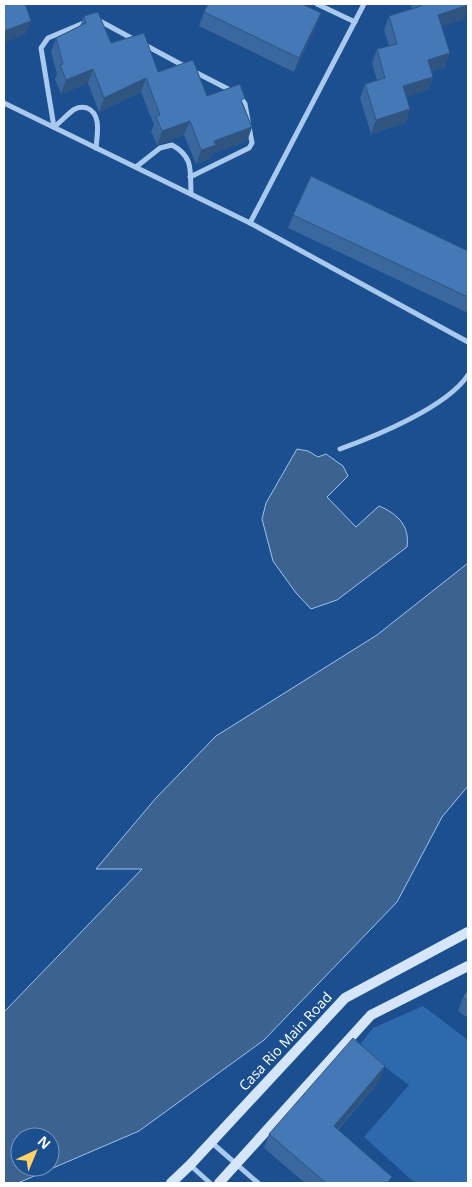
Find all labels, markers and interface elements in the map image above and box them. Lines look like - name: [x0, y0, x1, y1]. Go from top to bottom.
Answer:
- street label: Casa Rio Main Road: [234, 988, 336, 1094]
- north arrow: [10, 1127, 60, 1177]
- text: N: [34, 1131, 55, 1153]

